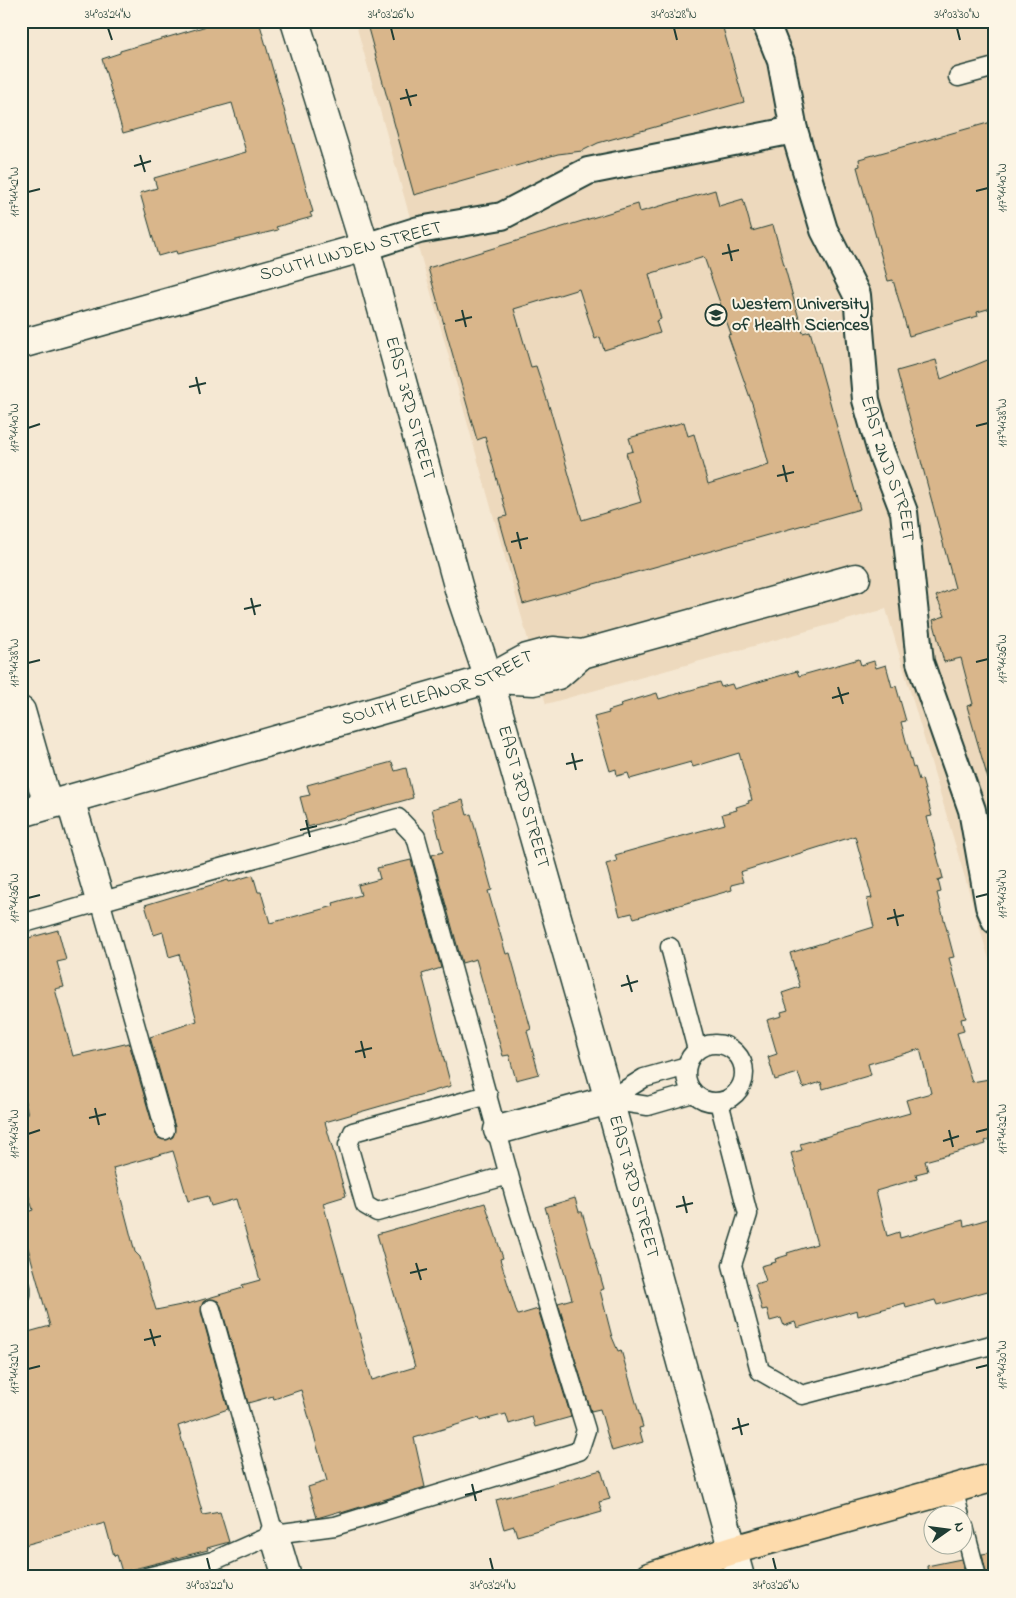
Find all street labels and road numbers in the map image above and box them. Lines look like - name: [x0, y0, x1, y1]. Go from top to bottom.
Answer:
- street label: SOUTH LINDEN STREET: [257, 215, 445, 289]
- street label: EAST 3RD STREET: [377, 334, 441, 483]
- street label: EAST 2ND STREET: [853, 393, 920, 542]
- street label: SOUTH ELEANOR STREET: [339, 644, 536, 733]
- street label: EAST 3RD STREET: [490, 723, 555, 872]
- street label: EAST 3RD STREET: [601, 1112, 665, 1261]

